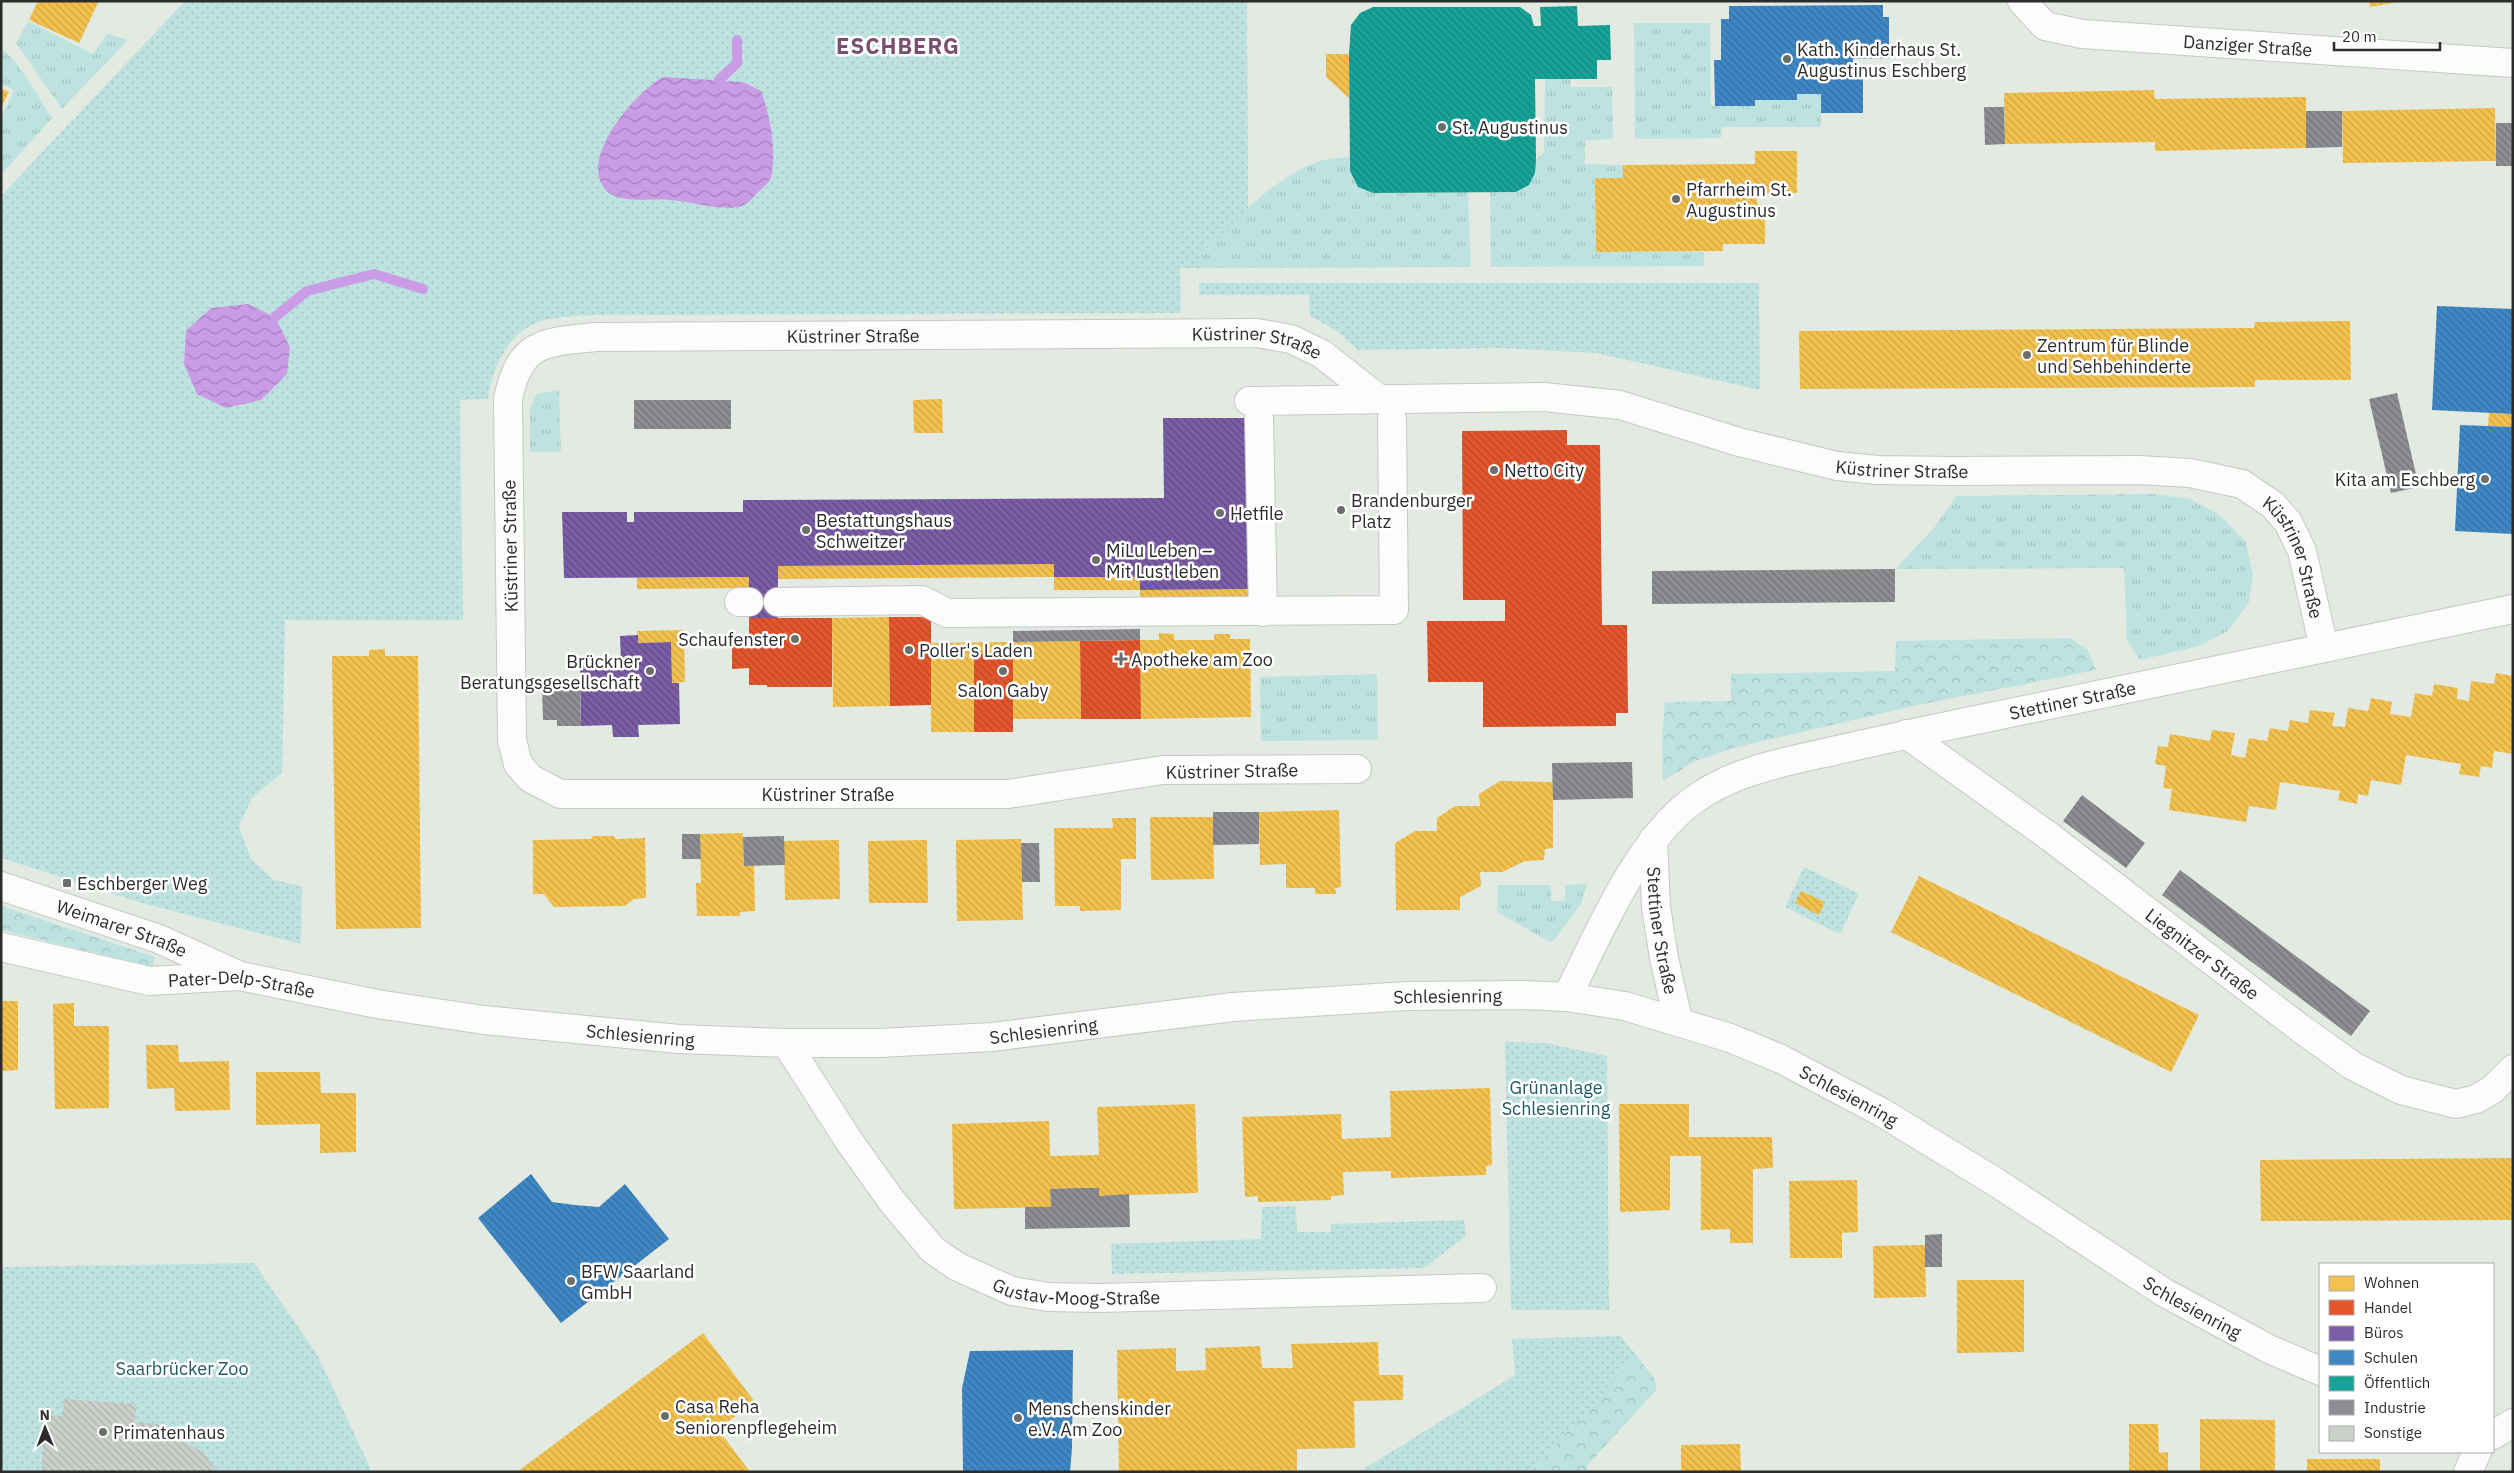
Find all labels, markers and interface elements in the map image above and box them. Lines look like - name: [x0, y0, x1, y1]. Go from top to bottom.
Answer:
- scale bar: [2334, 20, 2440, 52]
- text: 20 m: [2342, 27, 2377, 46]
- street label: Danziger Straße: [2183, 29, 2313, 61]
- district label: ESCHBERG: [836, 31, 960, 60]
- place label: Kath. Kinderhaus St. Augustinus Eschberg: [1797, 38, 1966, 82]
- marker: Kath. Kinderhaus St. Augustinus Eschberg: [1781, 53, 1793, 65]
- place label: St. Augustinus: [1452, 116, 1568, 139]
- marker: St. Augustinus: [1436, 121, 1448, 133]
- place label: Pfarrheim St. Augustinus: [1686, 178, 1792, 222]
- marker: Pfarrheim St. Augustinus: [1670, 193, 1682, 205]
- street label: Küstriner Straße: [1192, 321, 1326, 364]
- street label: Küstriner Straße: [787, 324, 920, 347]
- place label: Zentrum für Blinde und Sehbehinderte: [2037, 334, 2191, 378]
- marker: Zentrum für Blinde und Sehbehinderte: [2021, 349, 2033, 361]
- street label: Küstriner Straße: [1834, 454, 1968, 483]
- place label: Netto City: [1504, 459, 1584, 482]
- marker: Netto City: [1488, 464, 1500, 476]
- place label: Kita am Eschberg: [2335, 468, 2475, 491]
- marker: Kita am Eschberg: [2479, 473, 2491, 485]
- street label: Küstriner Straße: [497, 479, 523, 613]
- place label: Brandenburger Platz: [1351, 489, 1473, 533]
- street label: Küstriner Straße: [2259, 490, 2328, 621]
- place label: Hetfile: [1230, 502, 1284, 525]
- marker: Brandenburger Platz: [1335, 504, 1347, 516]
- marker: Hetfile: [1214, 507, 1226, 519]
- place label: Bestattungshaus Schweitzer: [816, 509, 952, 553]
- marker: Bestattungshaus Schweitzer: [800, 524, 812, 536]
- place label: MiLu Leben – Mit Lust leben: [1106, 539, 1219, 583]
- marker: MiLu Leben – Mit Lust leben: [1090, 554, 1102, 566]
- place label: Schaufenster: [678, 628, 785, 651]
- marker: Schaufenster: [789, 633, 801, 645]
- place label: Poller's Laden: [919, 639, 1033, 662]
- marker: Poller's Laden: [903, 644, 915, 656]
- place label: Apotheke am Zoo: [1131, 648, 1273, 671]
- place label: Brückner Beratungsgesellschaft: [460, 650, 640, 694]
- marker: Apotheke am Zoo: [1115, 653, 1127, 665]
- marker: Brückner Beratungsgesellschaft: [644, 665, 656, 677]
- marker: Salon Gaby: [997, 665, 1009, 677]
- street label: Stettiner Straße: [2007, 676, 2138, 724]
- place label: Salon Gaby: [958, 679, 1048, 702]
- street label: Küstriner Straße: [1165, 758, 1299, 784]
- street label: Küstriner Straße: [762, 783, 895, 806]
- street label: Stettiner Straße: [1643, 866, 1683, 997]
- place label: Eschberger Weg: [77, 872, 208, 895]
- marker: Eschberger Weg: [61, 877, 73, 889]
- street label: Weimarer Straße: [54, 894, 191, 962]
- street label: Liegnitzer Straße: [2141, 903, 2264, 1004]
- street label: Pater-Delp-Straße: [167, 965, 317, 1003]
- street label: Schlesienring: [1393, 984, 1503, 1008]
- street label: Schlesienring: [988, 1012, 1099, 1049]
- street label: Schlesienring: [585, 1019, 695, 1051]
- street label: Schlesienring: [1796, 1059, 1903, 1132]
- park label: Grünanlage Schlesienring: [1502, 1076, 1611, 1120]
- place label: BFW Saarland GmbH: [581, 1260, 695, 1304]
- legend: [2319, 1263, 2494, 1453]
- street label: Schlesienring: [2139, 1271, 2246, 1344]
- street label: Gustav-Moog-Straße: [989, 1272, 1161, 1310]
- text: Wohnen: [2364, 1273, 2419, 1292]
- marker: BFW Saarland GmbH: [565, 1275, 577, 1287]
- text: Handel: [2364, 1298, 2412, 1317]
- text: Büros: [2364, 1323, 2403, 1342]
- text: Schulen: [2364, 1348, 2418, 1367]
- park label: Saarbrücker Zoo: [115, 1357, 249, 1380]
- text: Öffentlich: [2364, 1373, 2430, 1392]
- place label: Casa Reha Seniorenpflegeheim: [675, 1395, 837, 1439]
- place label: Menschenskinder e.V. Am Zoo: [1028, 1397, 1171, 1441]
- text: Industrie: [2364, 1398, 2426, 1417]
- north arrow: [20, 1403, 70, 1453]
- text: N: [40, 1406, 50, 1424]
- marker: Casa Reha Seniorenpflegeheim: [659, 1410, 671, 1422]
- marker: Menschenskinder e.V. Am Zoo: [1012, 1412, 1024, 1424]
- place label: Primatenhaus: [113, 1421, 225, 1444]
- text: Sonstige: [2364, 1423, 2422, 1442]
- marker: Primatenhaus: [97, 1426, 109, 1438]

